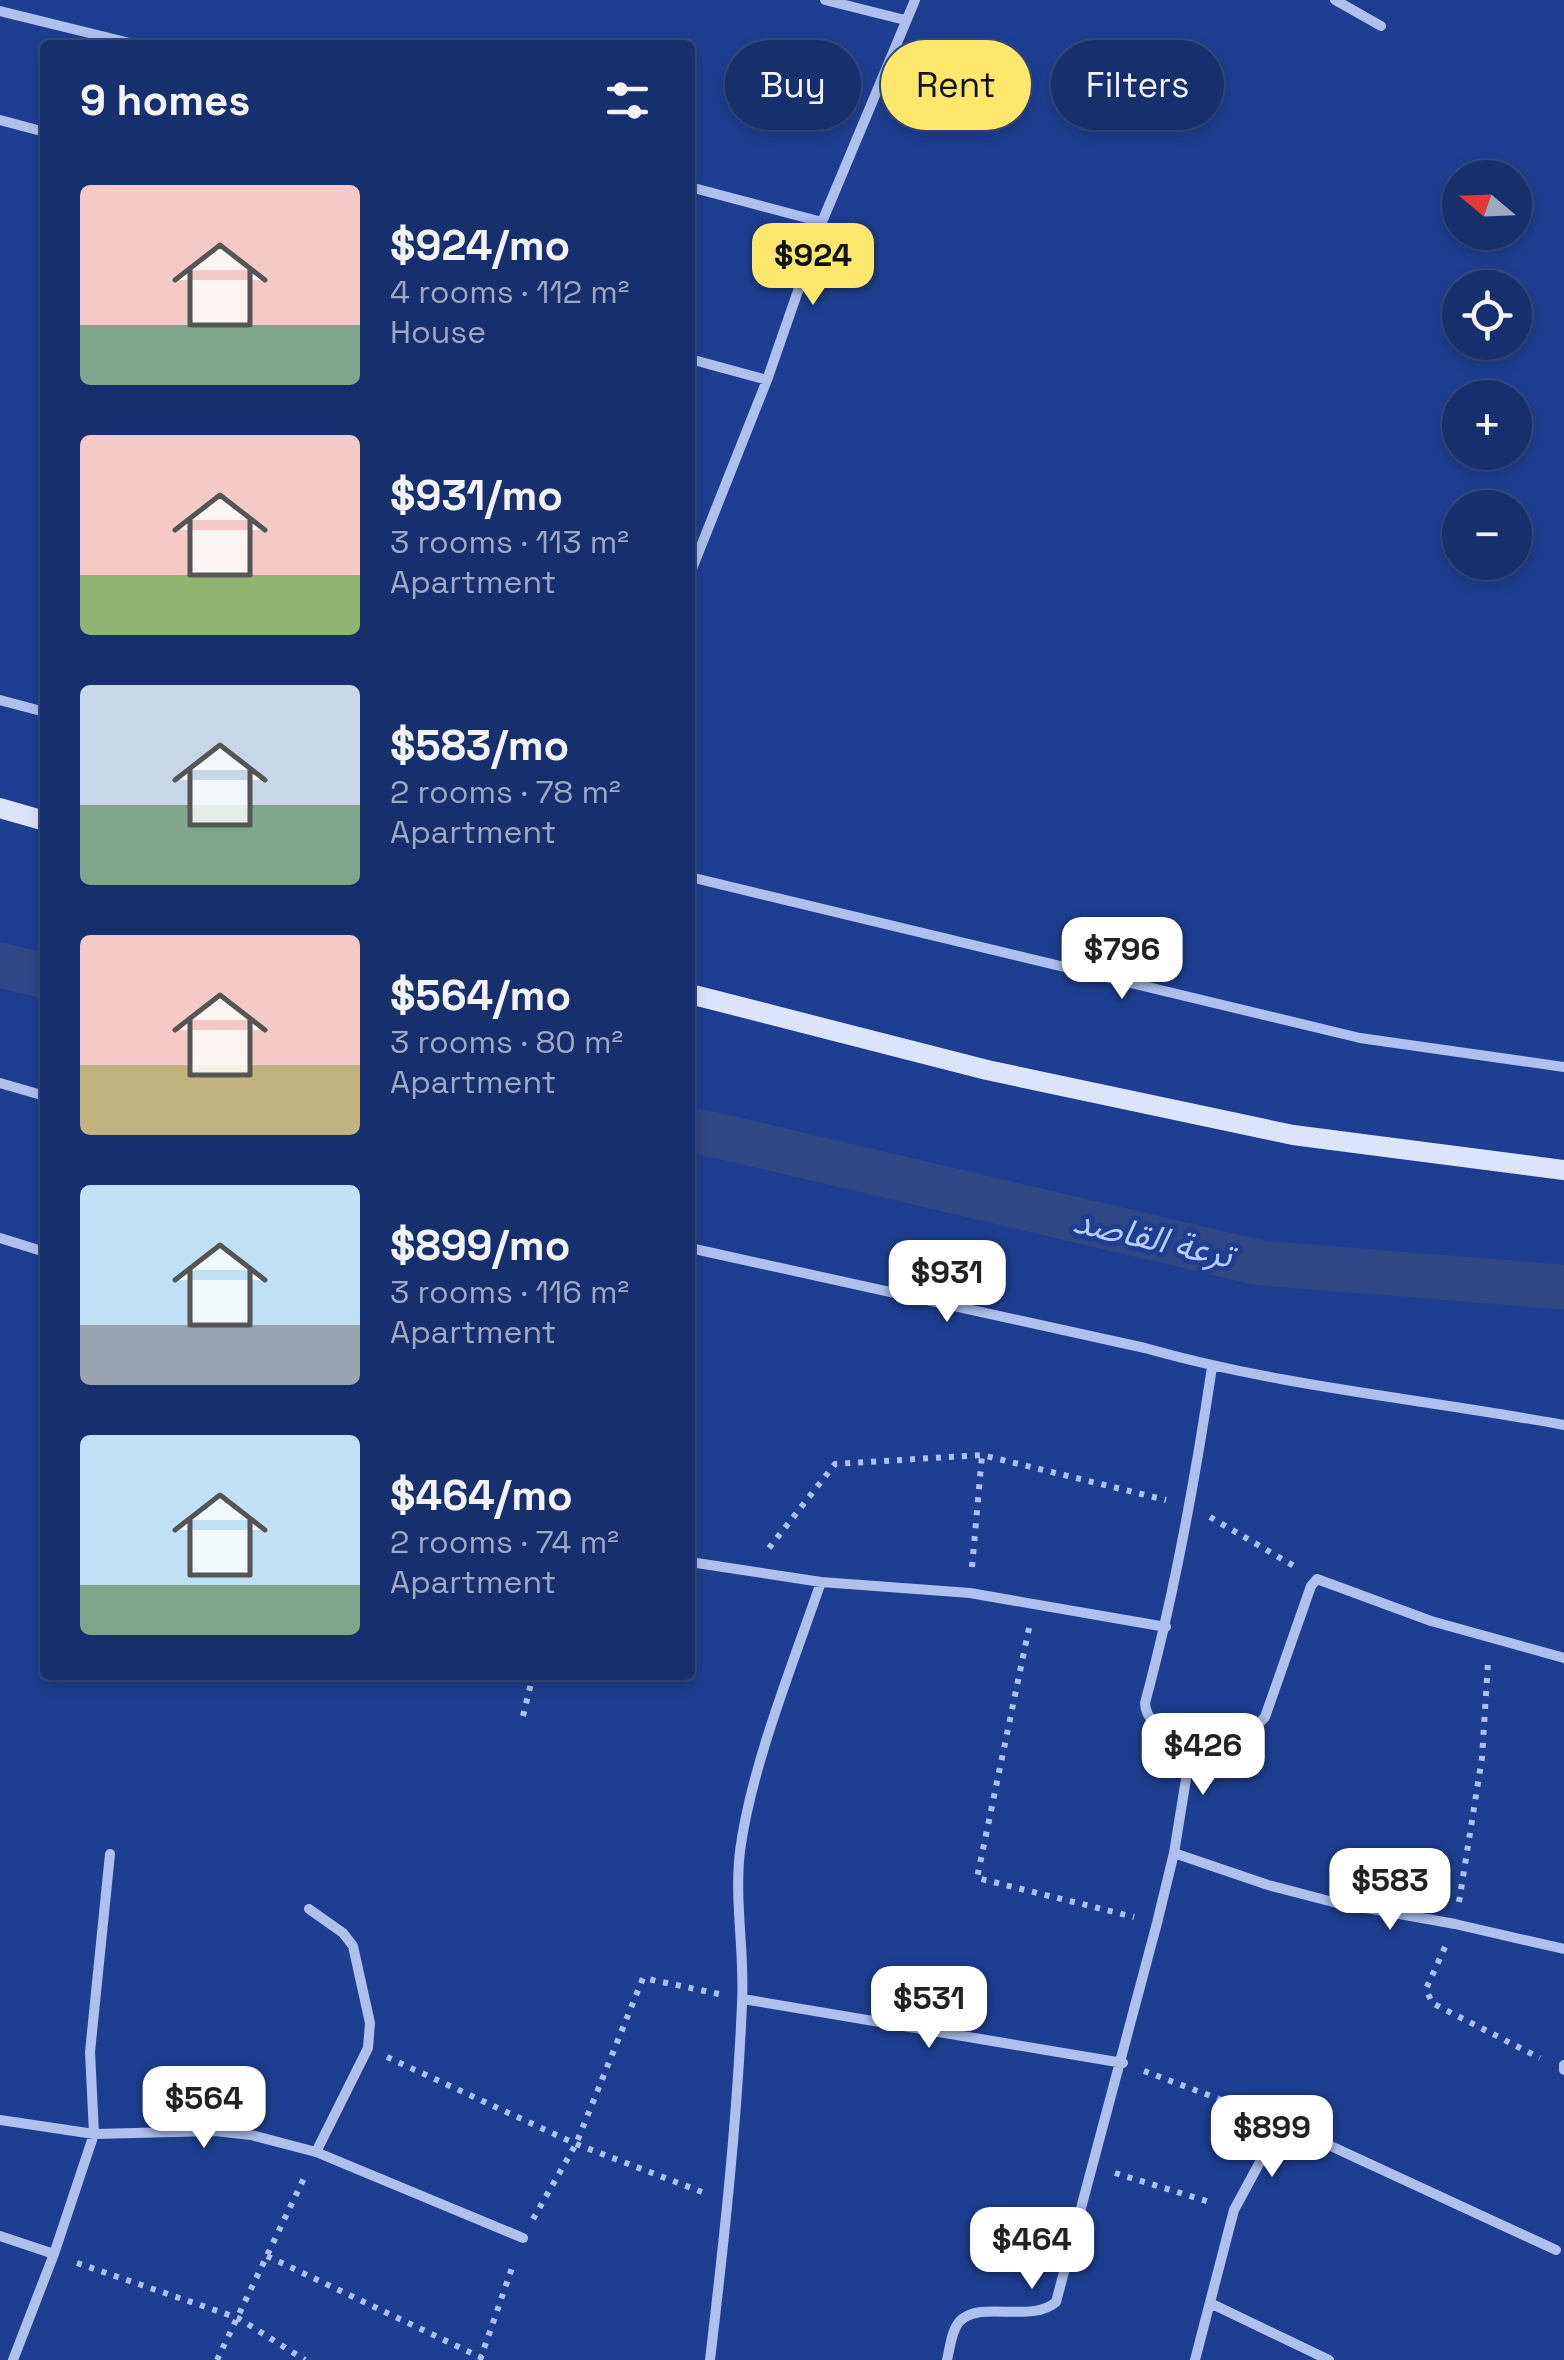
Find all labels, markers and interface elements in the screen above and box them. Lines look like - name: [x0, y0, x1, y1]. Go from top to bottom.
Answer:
- chip: Buy: [725, 40, 861, 130]
- chip: Rent: [881, 40, 1031, 130]
- chip: Filters: [1051, 40, 1224, 130]
- icon: filters: [600, 73, 655, 128]
- text: 9 homes: [80, 74, 250, 127]
- north arrow: [1442, 160, 1532, 250]
- map controls: [1442, 160, 1532, 580]
- text: $924/mo: [390, 219, 570, 272]
- pin: $924: [754, 223, 872, 308]
- icon: home: [160, 225, 280, 345]
- text: $924: [774, 235, 852, 275]
- button: locate: [1442, 270, 1532, 360]
- text: 4 rooms · 112 m²: [390, 272, 630, 312]
- text: House: [390, 312, 486, 352]
- button: +: [1442, 380, 1532, 470]
- text: $931/mo: [390, 469, 563, 522]
- icon: home: [160, 475, 280, 595]
- button: −: [1442, 490, 1532, 580]
- text: 3 rooms · 113 m²: [390, 522, 629, 562]
- text: Apartment: [390, 562, 556, 602]
- text: $583/mo: [390, 719, 569, 772]
- icon: home: [160, 725, 280, 845]
- text: 2 rooms · 78 m²: [390, 772, 621, 812]
- text: Apartment: [390, 812, 556, 852]
- pin: $796: [1063, 917, 1181, 1002]
- text: $796: [1084, 929, 1160, 969]
- text: $564/mo: [390, 969, 571, 1022]
- icon: home: [160, 975, 280, 1095]
- text: 3 rooms · 80 m²: [390, 1022, 623, 1062]
- text: Apartment: [390, 1062, 556, 1102]
- water label: ترعة القاصد: [1069, 1198, 1242, 1279]
- text: $899/mo: [390, 1219, 570, 1272]
- icon: home: [160, 1225, 280, 1345]
- pin: $931: [888, 1240, 1006, 1325]
- text: $931: [911, 1252, 983, 1292]
- text: 3 rooms · 116 m²: [390, 1272, 629, 1312]
- text: Apartment: [390, 1312, 556, 1352]
- text: $464/mo: [390, 1469, 573, 1522]
- icon: home: [160, 1475, 280, 1595]
- text: 2 rooms · 74 m²: [390, 1522, 619, 1562]
- text: Apartment: [390, 1562, 556, 1602]
- pin: $426: [1144, 1713, 1262, 1798]
- text: $426: [1164, 1725, 1242, 1765]
- pin: $583: [1331, 1848, 1449, 1933]
- text: $583: [1351, 1860, 1429, 1900]
- pin: $531: [870, 1966, 988, 2051]
- text: $531: [893, 1978, 965, 2018]
- pin: $564: [145, 2066, 263, 2151]
- text: $564: [165, 2078, 243, 2118]
- pin: $899: [1213, 2095, 1331, 2180]
- text: $899: [1233, 2107, 1311, 2147]
- pin: $464: [973, 2207, 1091, 2292]
- text: $464: [992, 2219, 1072, 2259]

